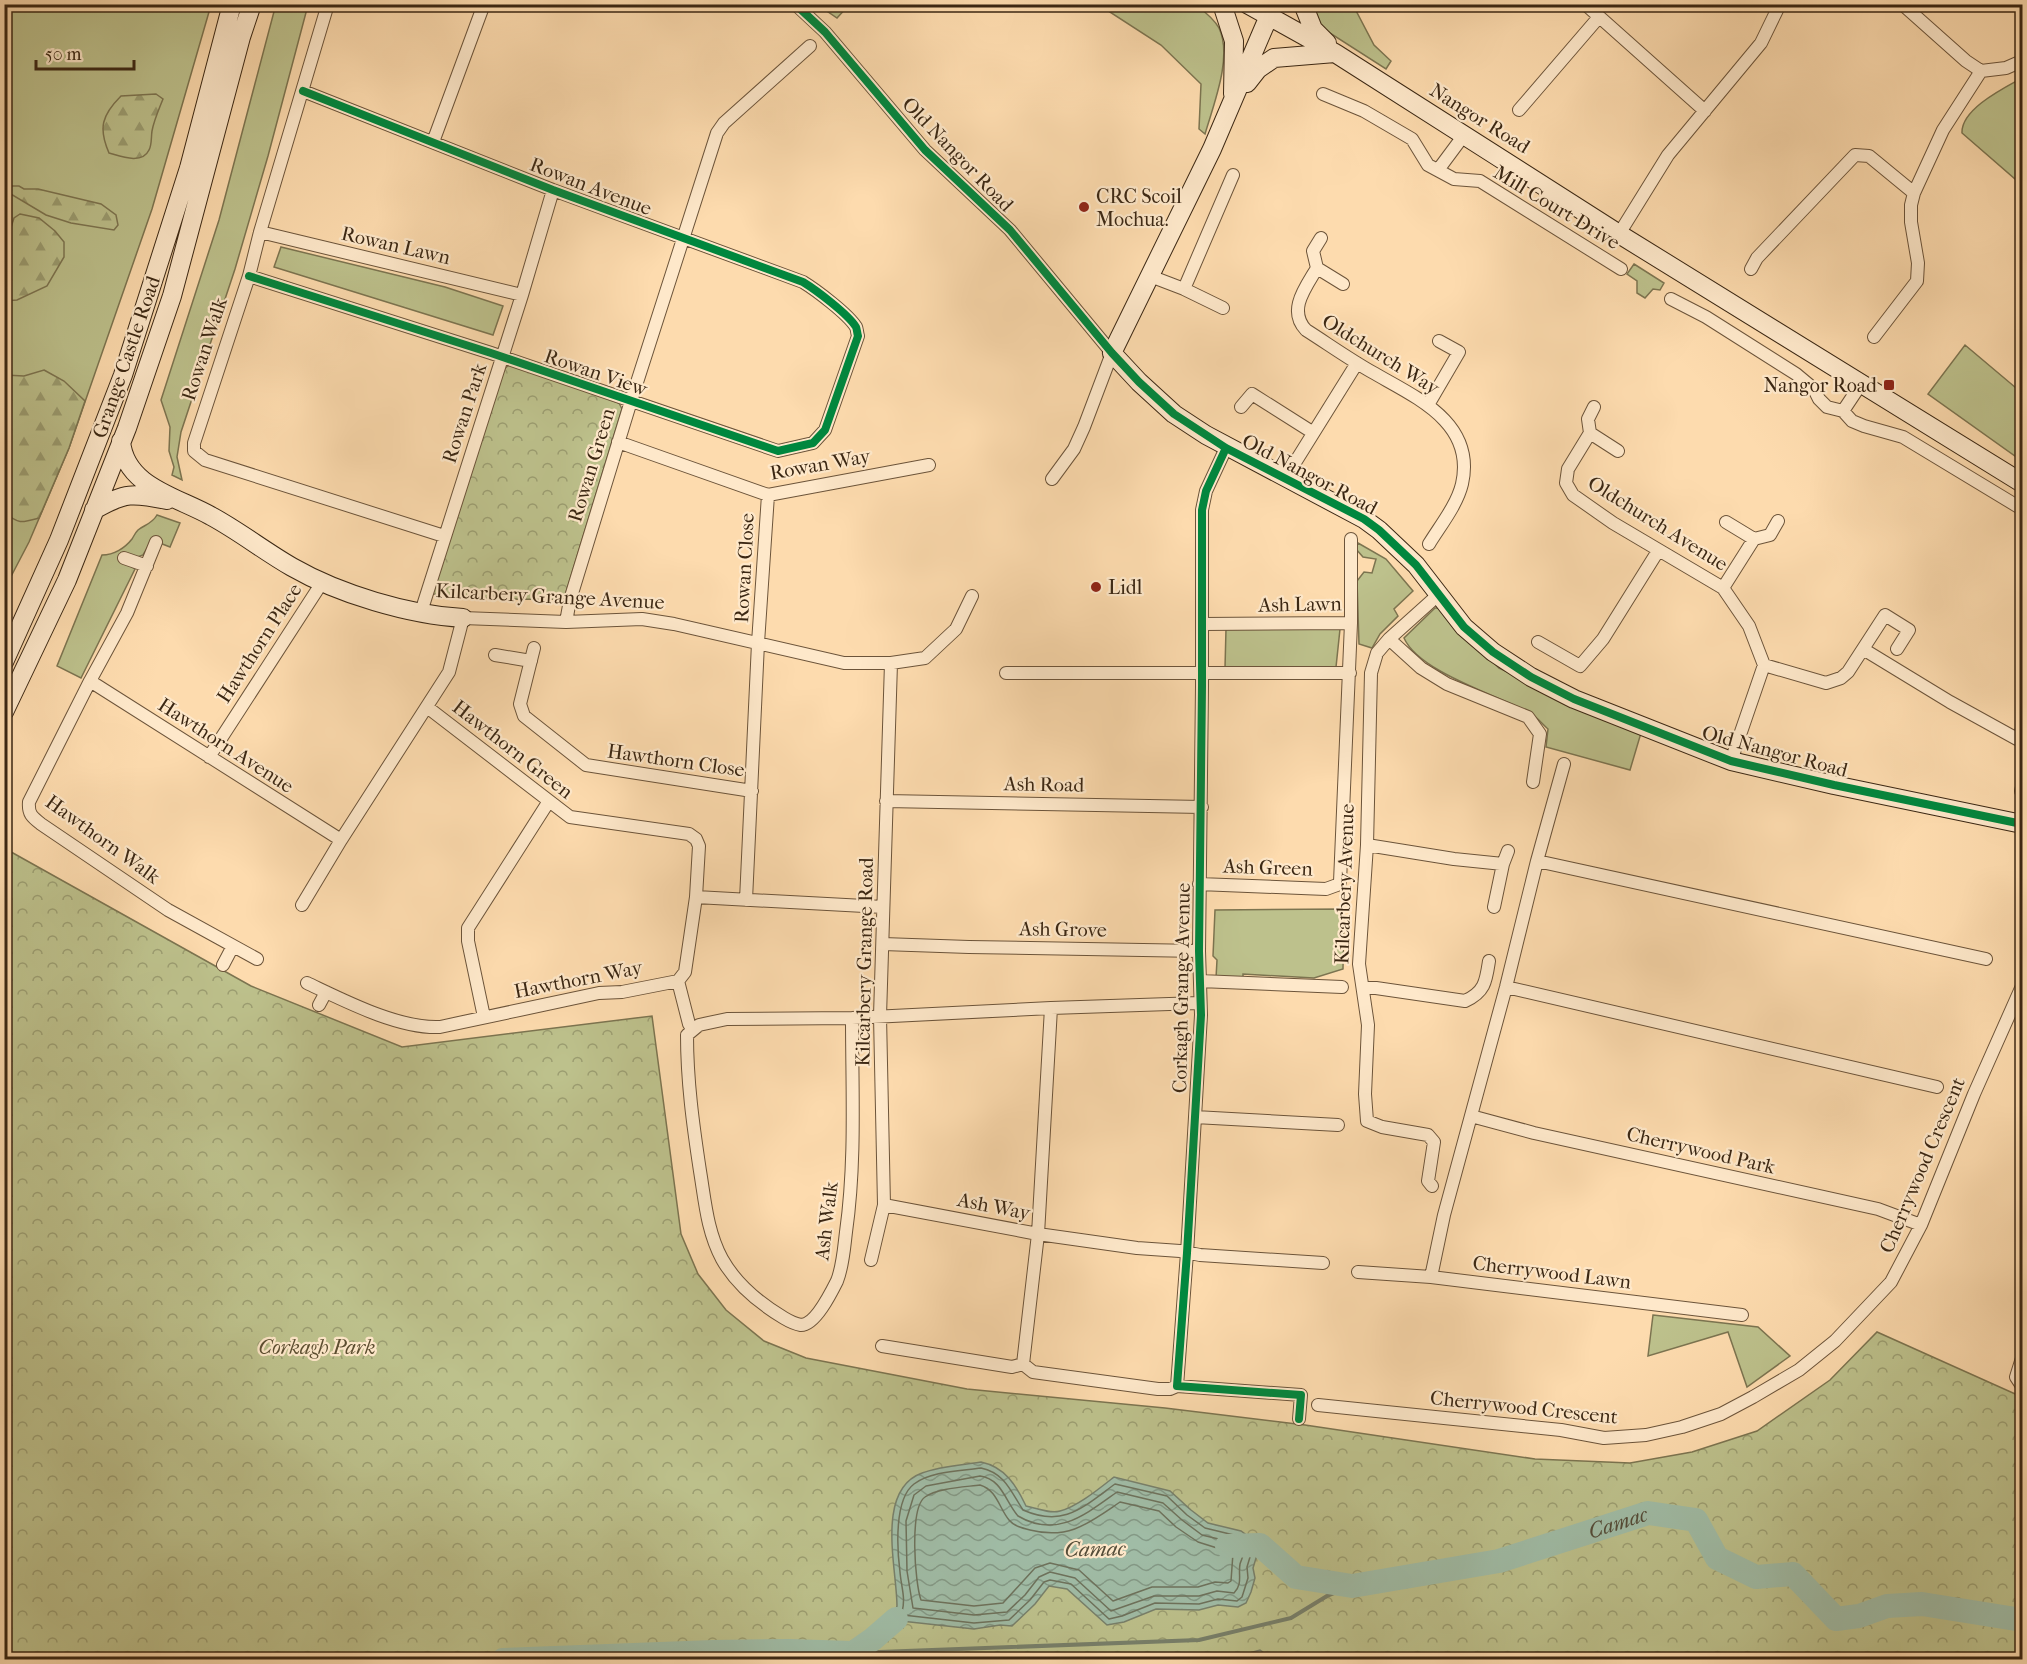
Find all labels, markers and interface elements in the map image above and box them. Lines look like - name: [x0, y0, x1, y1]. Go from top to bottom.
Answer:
- scale bar: [36, 33, 134, 71]
- text: 50 m: [45, 44, 82, 65]
- street label: Nangor Road: [1425, 79, 1535, 159]
- street label: Old Nangor Road: [897, 92, 1019, 217]
- street label: Rowan Avenue: [527, 153, 655, 220]
- street label: Mill Court Drive: [1489, 161, 1624, 254]
- place label: CRC Scoil Mochua.: [1096, 185, 1182, 231]
- marker: CRC Scoil Mochua.: [1077, 200, 1091, 214]
- street label: Rowan Lawn: [339, 222, 453, 269]
- street label: Grange Castle Road: [88, 272, 165, 441]
- street label: Rowan Walk: [177, 294, 232, 404]
- street label: Oldchurch Way: [1318, 309, 1445, 400]
- street label: Rowan View: [541, 344, 651, 401]
- street label: Rowan Park: [438, 360, 492, 466]
- place label: Nangor Road: [1763, 374, 1878, 397]
- marker: Nangor Road: [1882, 378, 1896, 392]
- street label: Rowan Green: [563, 405, 620, 525]
- street label: Old Nangor Road: [1238, 429, 1382, 520]
- street label: Rowan Way: [768, 444, 873, 485]
- street label: Oldchurch Avenue: [1584, 471, 1732, 576]
- street label: Rowan Close: [730, 512, 759, 624]
- place label: Lidl: [1108, 576, 1143, 599]
- street label: Hawthorn Place: [212, 579, 307, 707]
- street label: Kilcarbery Grange Avenue: [435, 579, 665, 614]
- marker: Lidl: [1089, 580, 1103, 594]
- street label: Ash Lawn: [1257, 592, 1342, 617]
- street label: Hawthorn Avenue: [154, 693, 298, 798]
- street label: Hawthorn Green: [448, 695, 578, 804]
- street label: Old Nangor Road: [1699, 721, 1851, 782]
- street label: Hawthorn Close: [606, 739, 746, 782]
- street label: Ash Road: [1003, 772, 1085, 797]
- street label: Hawthorn Walk: [41, 790, 165, 889]
- street label: Kilcarbery Avenue: [1330, 803, 1359, 965]
- street label: Ash Green: [1222, 854, 1314, 881]
- street label: Kilcarbery Grange Road: [851, 856, 878, 1067]
- street label: Corkagh Grange Avenue: [1168, 883, 1195, 1093]
- street label: Ash Grove: [1018, 917, 1107, 942]
- street label: Hawthorn Way: [512, 956, 645, 1003]
- street label: Cherrywood Crescent: [1875, 1074, 1970, 1256]
- street label: Cherrywood Park: [1624, 1122, 1778, 1179]
- street label: Ash Walk: [810, 1180, 843, 1263]
- street label: Ash Way: [955, 1188, 1034, 1225]
- street label: Cherrywood Lawn: [1471, 1251, 1633, 1294]
- park label: Corkagh Park: [259, 1336, 375, 1359]
- street label: Cherrywood Crescent: [1429, 1386, 1619, 1429]
- water label: Camac: [1585, 1502, 1652, 1543]
- water label: Camac: [1064, 1536, 1127, 1562]

